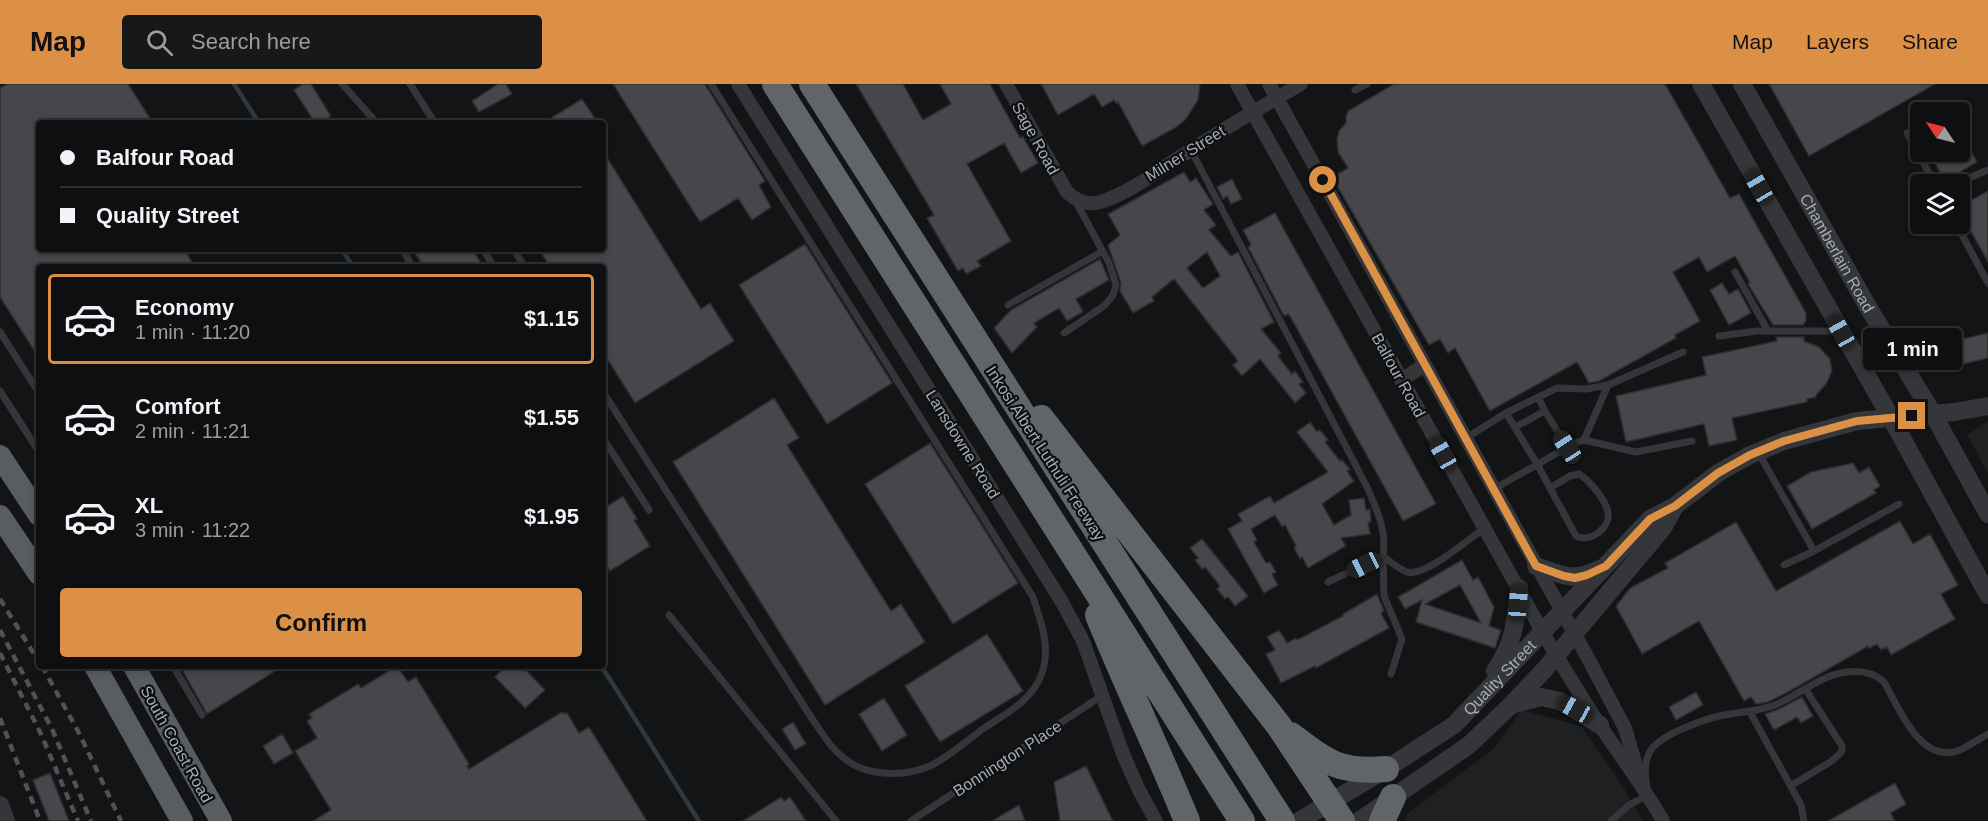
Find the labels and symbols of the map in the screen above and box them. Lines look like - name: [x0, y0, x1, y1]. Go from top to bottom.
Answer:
- street label: Sage Road: [1009, 99, 1062, 177]
- north arrow: [1910, 102, 1970, 162]
- street label: Milner Street: [1142, 122, 1229, 185]
- route start: [1309, 166, 1336, 193]
- car: [1742, 167, 1776, 207]
- street label: Chamberlain Road: [1797, 191, 1877, 316]
- car: [1824, 312, 1858, 352]
- callout: 1 min: [1862, 329, 1962, 371]
- street label: Balfour Road: [1368, 330, 1429, 420]
- street label: Inkosi Albert Luthuli Freeway: [983, 363, 1108, 544]
- street label: Lansdowne Road: [922, 387, 1003, 502]
- route end: [1898, 402, 1925, 429]
- car: [1550, 427, 1584, 467]
- car: [1426, 434, 1460, 474]
- car: [1344, 549, 1384, 581]
- car: [1508, 584, 1528, 622]
- street label: Quality Street: [1460, 636, 1540, 719]
- street label: South Coast Road: [137, 683, 216, 806]
- car: [1555, 692, 1595, 726]
- street label: Bonnington Place: [950, 717, 1065, 800]

